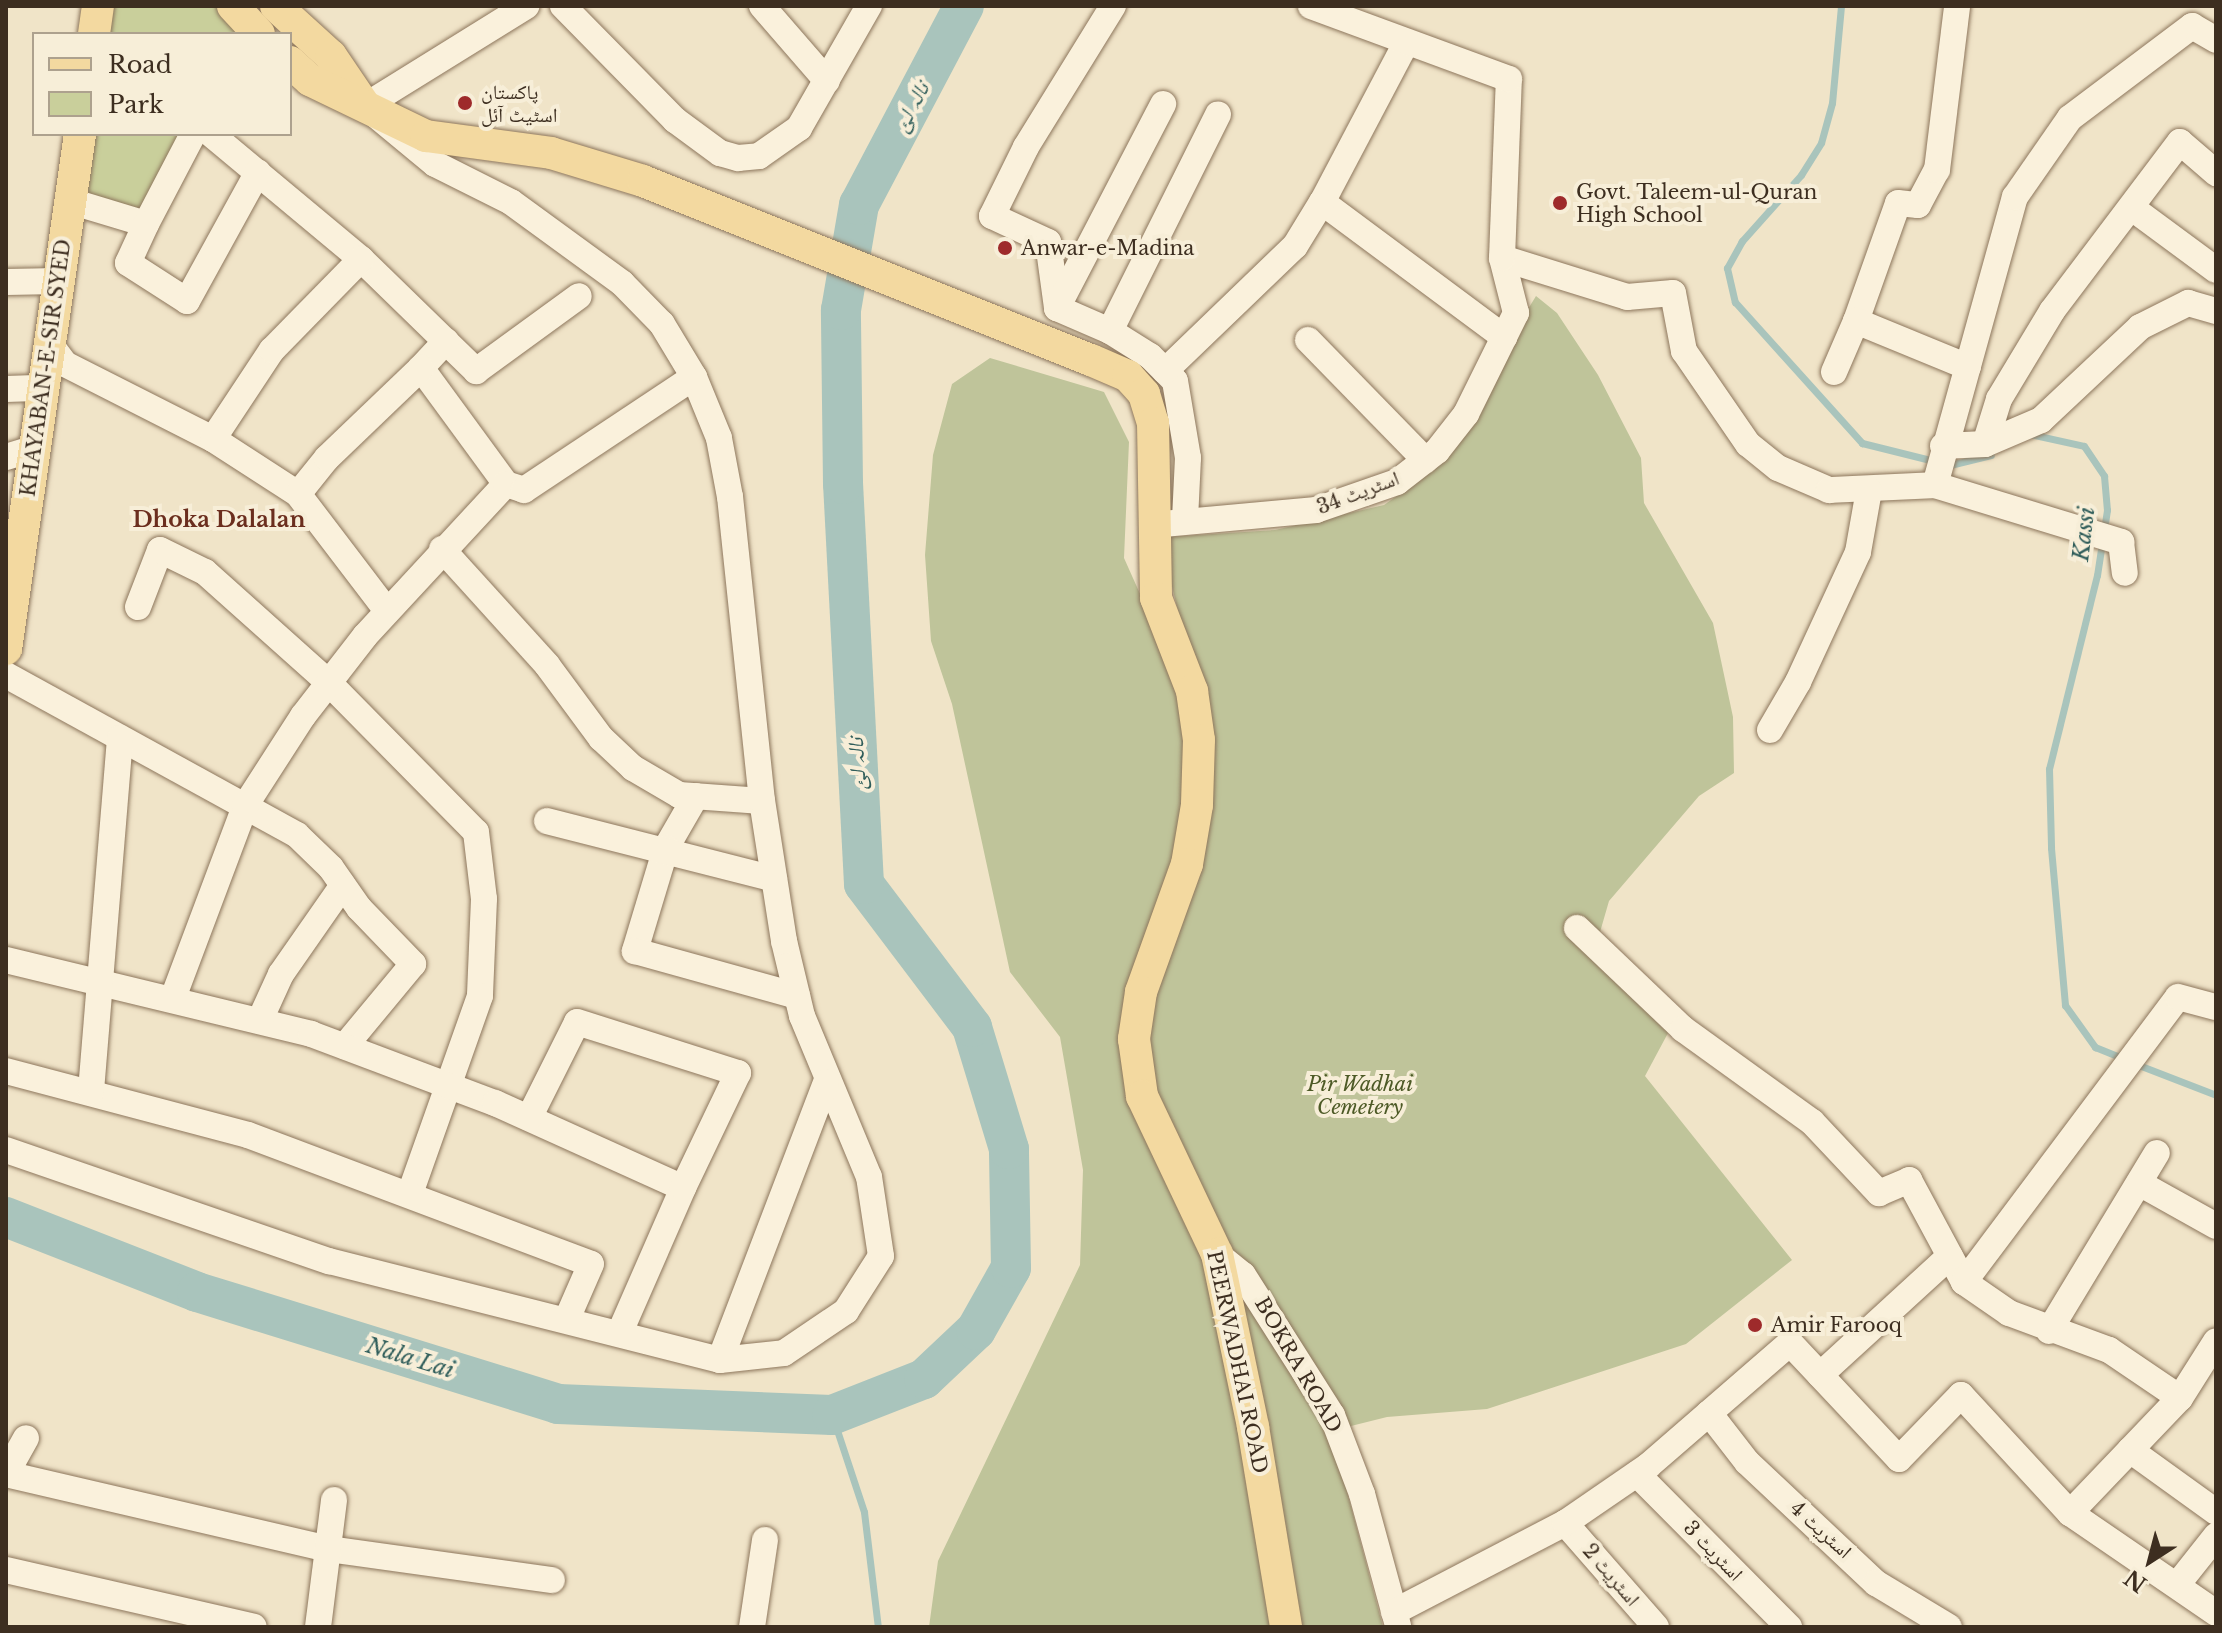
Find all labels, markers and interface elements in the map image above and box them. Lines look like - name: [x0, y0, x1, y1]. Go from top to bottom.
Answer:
- legend: [32, 32, 292, 136]
- text: Road: [108, 50, 172, 79]
- water label: نالہ لئ: [887, 78, 935, 136]
- place label: پاکستان اسٹیٹ آئل: [481, 80, 557, 127]
- text: Park: [108, 90, 164, 119]
- marker: پاکستان اسٹیٹ آئل: [456, 94, 474, 112]
- place label: Govt. Taleem-ul-Quran High School: [1576, 180, 1818, 227]
- marker: Govt. Taleem-ul-Quran High School: [1551, 194, 1569, 212]
- place label: Anwar-e-Madina: [1021, 236, 1194, 260]
- street label: KHAYABAN-E-SIR SYED: [16, 237, 76, 499]
- marker: Anwar-e-Madina: [996, 239, 1014, 257]
- street label: اسٹریٹ 34: [1313, 466, 1403, 520]
- water label: Kassi: [2068, 505, 2100, 563]
- district label: Dhoka Dalalan: [133, 507, 305, 533]
- water label: نالہ لئ: [842, 737, 872, 791]
- park label: Pir Wadhai Cemetery: [1307, 1072, 1413, 1119]
- street label: PEERWADHAI ROAD: [1202, 1248, 1272, 1476]
- street label: BOKRA ROAD: [1249, 1293, 1347, 1437]
- place label: Amir Farooq: [1771, 1313, 1902, 1337]
- marker: Amir Farooq: [1746, 1316, 1764, 1334]
- water label: Nala Lai: [363, 1332, 457, 1384]
- street label: اسٹریٹ 4: [1786, 1496, 1856, 1564]
- street label: اسٹریٹ 3: [1679, 1516, 1747, 1586]
- north arrow: [2110, 1521, 2190, 1601]
- street label: اسٹریٹ 2: [1578, 1539, 1644, 1611]
- text: N: [2119, 1564, 2152, 1598]

